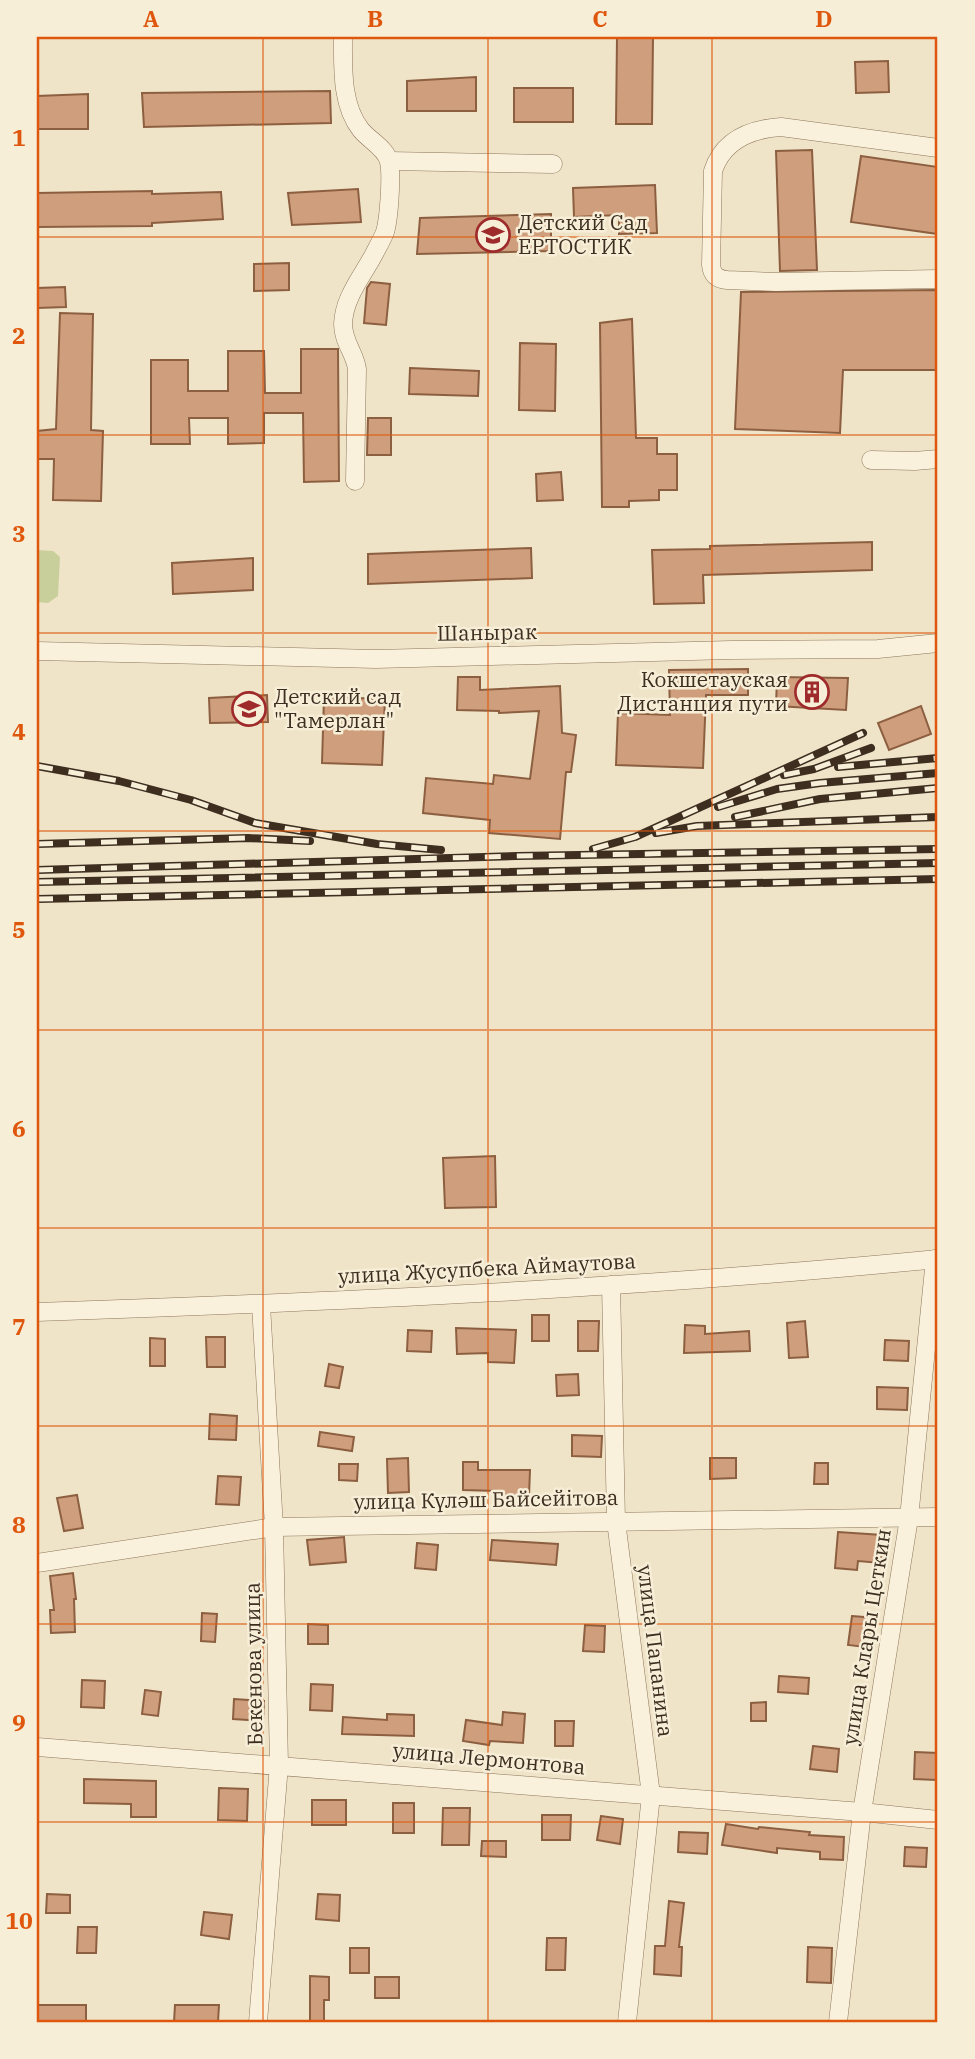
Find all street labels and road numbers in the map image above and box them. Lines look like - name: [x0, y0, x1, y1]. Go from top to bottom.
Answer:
- street label: Шанырак: [437, 617, 537, 647]
- street label: улица Жусупбека Аймаутова: [337, 1246, 637, 1290]
- street label: улица Күләш Байсейітова: [353, 1483, 619, 1515]
- street label: улица Клары Цеткин: [835, 1527, 897, 1747]
- street label: улица Папанина: [632, 1563, 680, 1739]
- street label: Бекенова улица: [238, 1582, 268, 1746]
- street label: улица Лермонтова: [392, 1736, 586, 1780]

